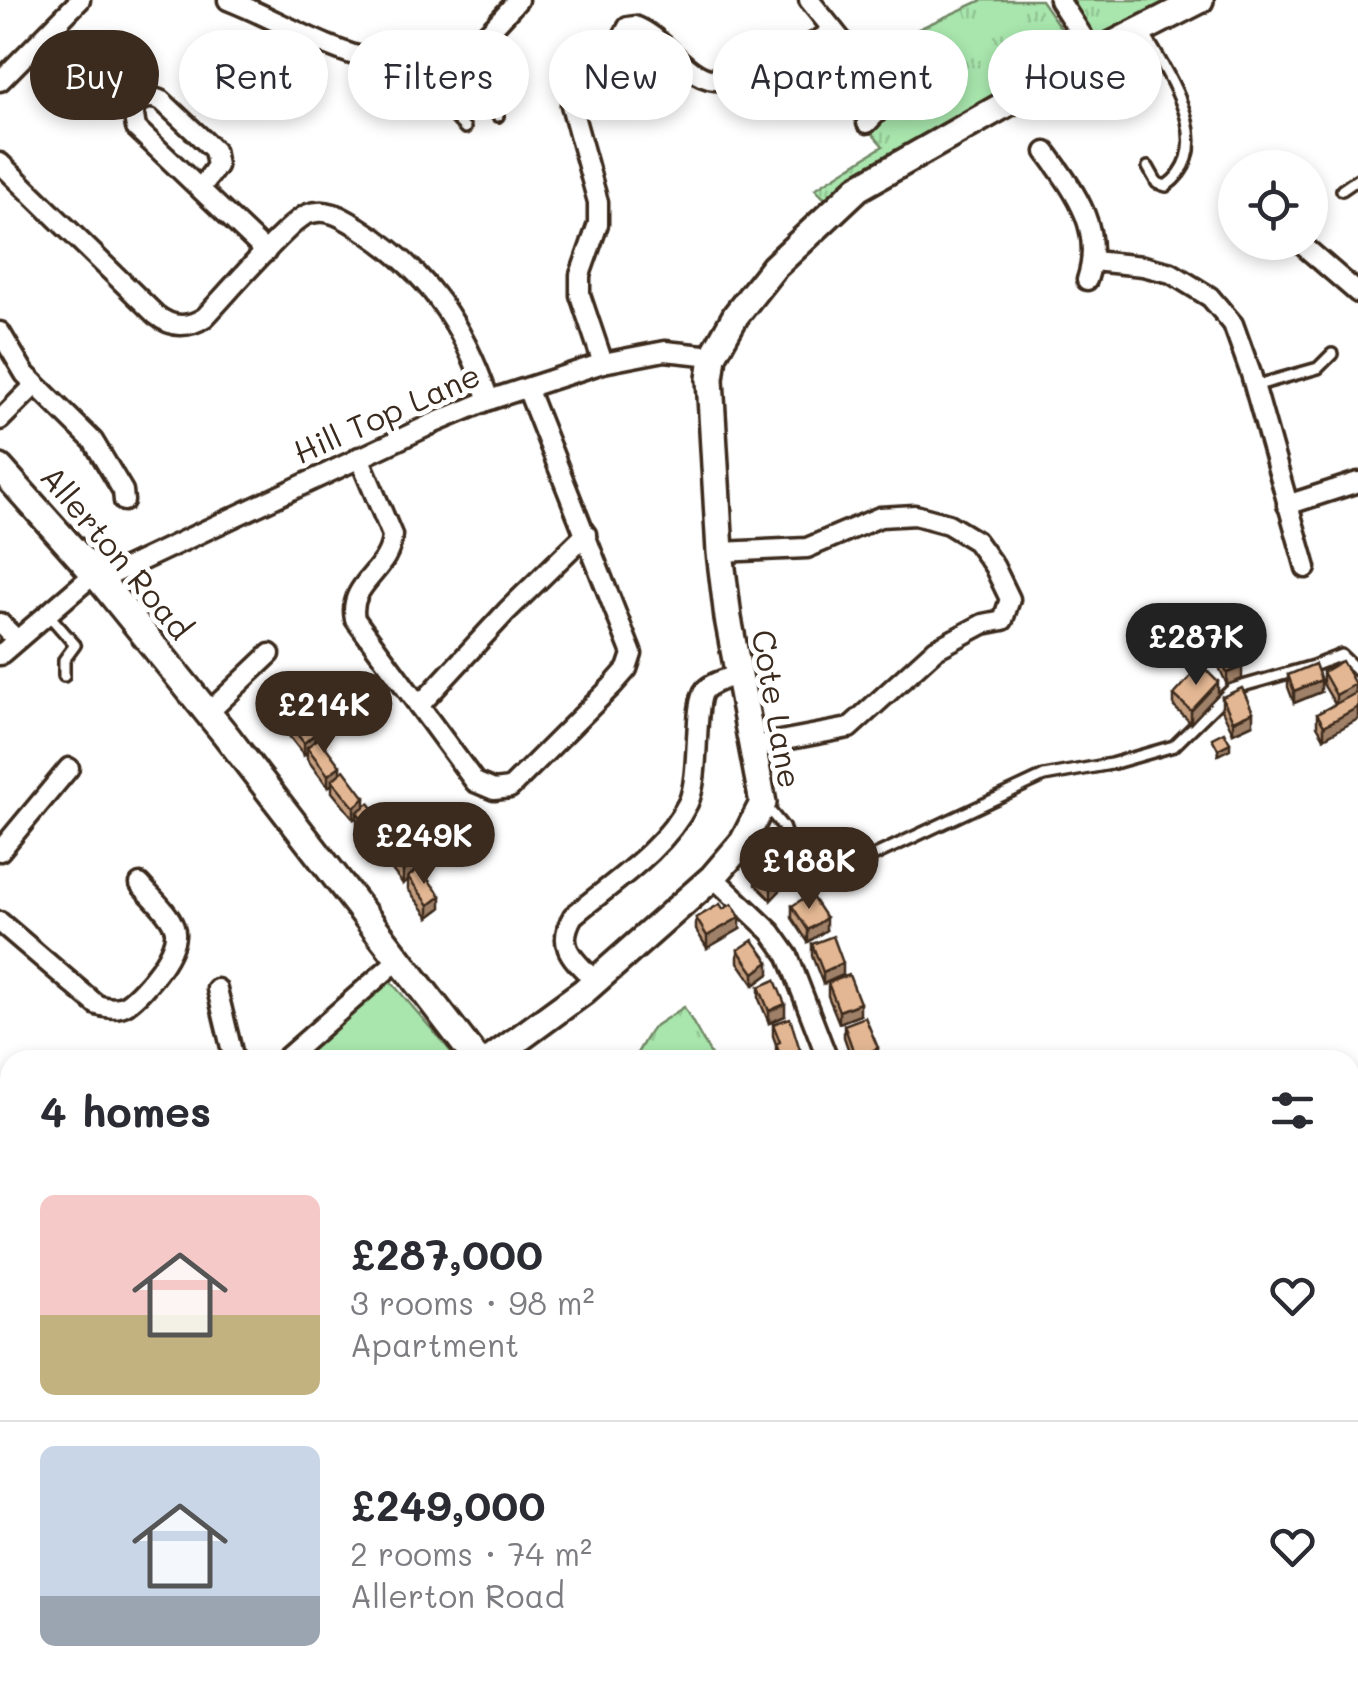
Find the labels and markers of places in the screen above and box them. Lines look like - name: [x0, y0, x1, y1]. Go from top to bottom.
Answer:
- pin: £287K: [1126, 603, 1266, 688]
- pin: £214K: [254, 671, 394, 756]
- pin: £249K: [354, 802, 494, 887]
- pin: £188K: [739, 827, 879, 912]

